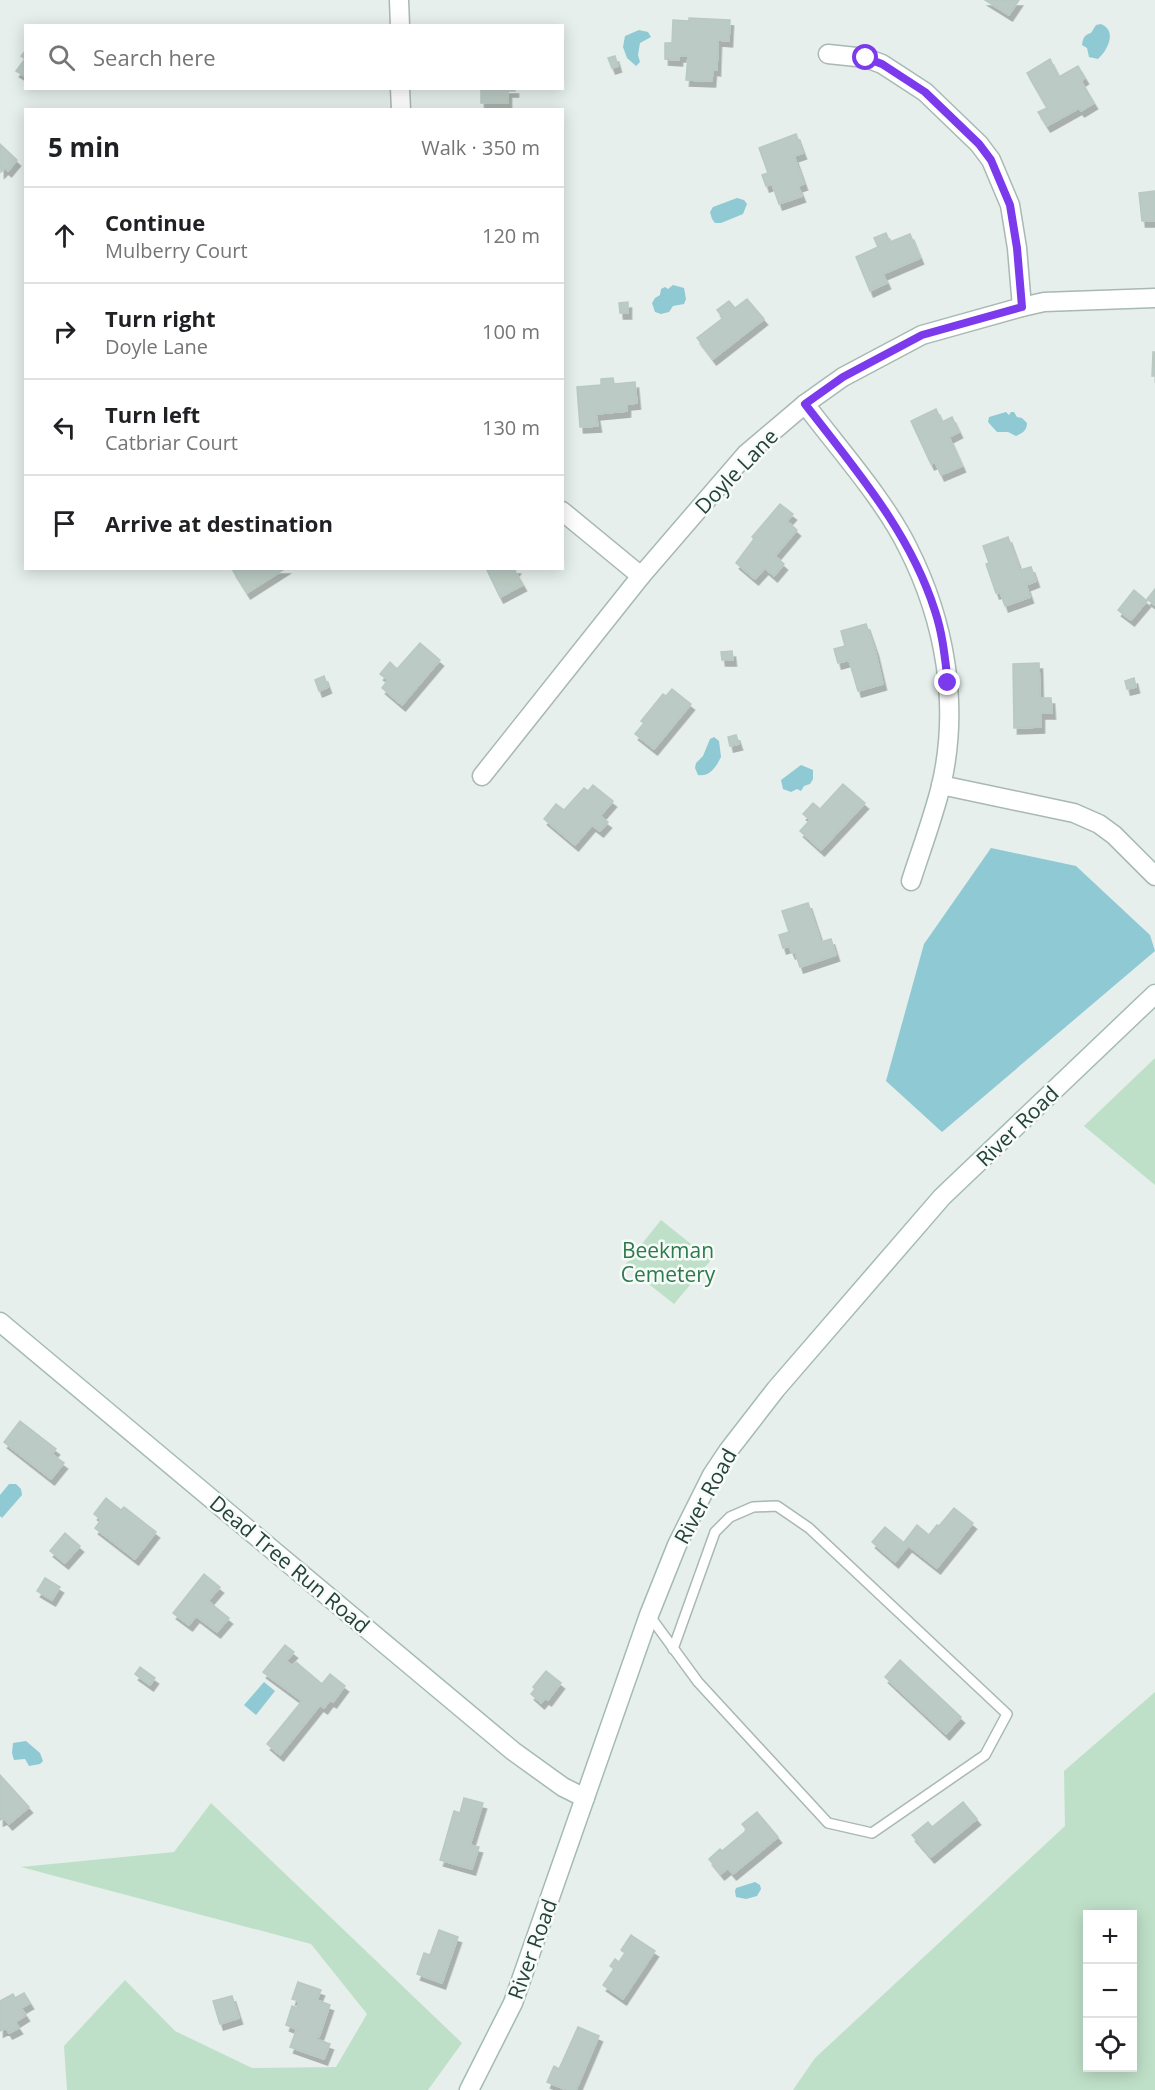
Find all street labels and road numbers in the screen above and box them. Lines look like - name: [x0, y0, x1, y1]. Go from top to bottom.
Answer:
- street label: Doyle Lane: [688, 422, 784, 520]
- street label: River Road: [970, 1080, 1064, 1172]
- street label: River Road: [667, 1443, 743, 1549]
- street label: Dead Tree Run Road: [204, 1489, 376, 1639]
- street label: River Road: [501, 1895, 563, 2003]

